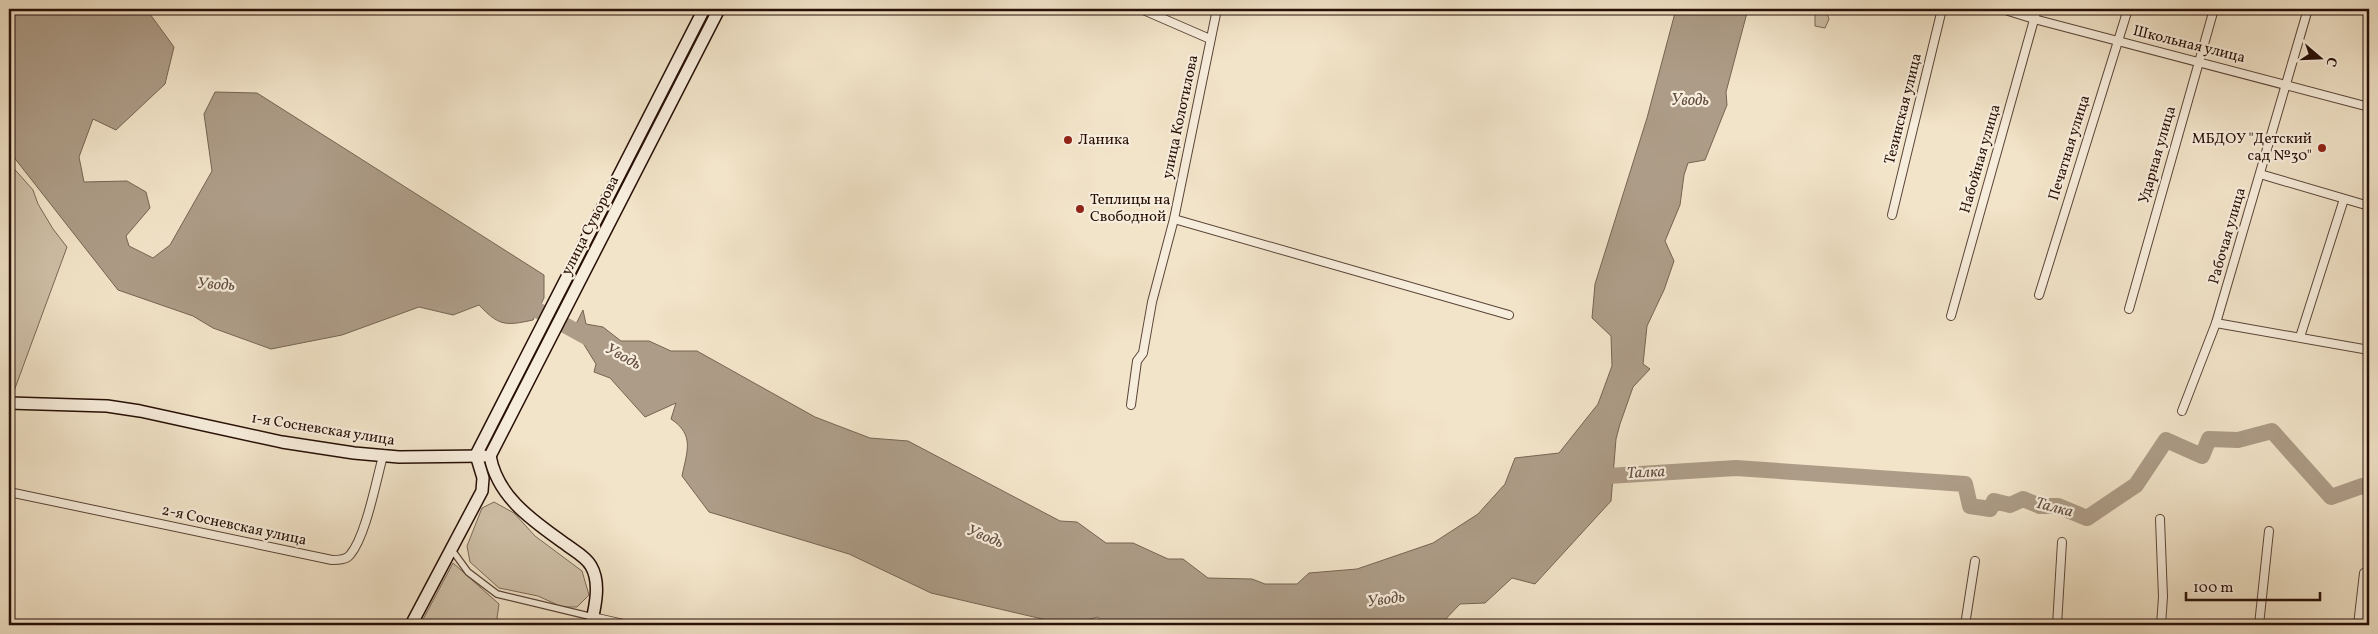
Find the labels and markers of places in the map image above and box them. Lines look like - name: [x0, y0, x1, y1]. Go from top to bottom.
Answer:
- place label: МБДОУ "Детский сад №30": [2192, 129, 2312, 167]
- place label: Ланика: [1078, 130, 1129, 151]
- marker: Ланика: [1062, 134, 1074, 146]
- marker: МБДОУ "Детский сад №30": [2316, 142, 2328, 154]
- place label: Теплицы на Свободной: [1090, 190, 1170, 228]
- marker: Теплицы на Свободной: [1074, 203, 1086, 215]

